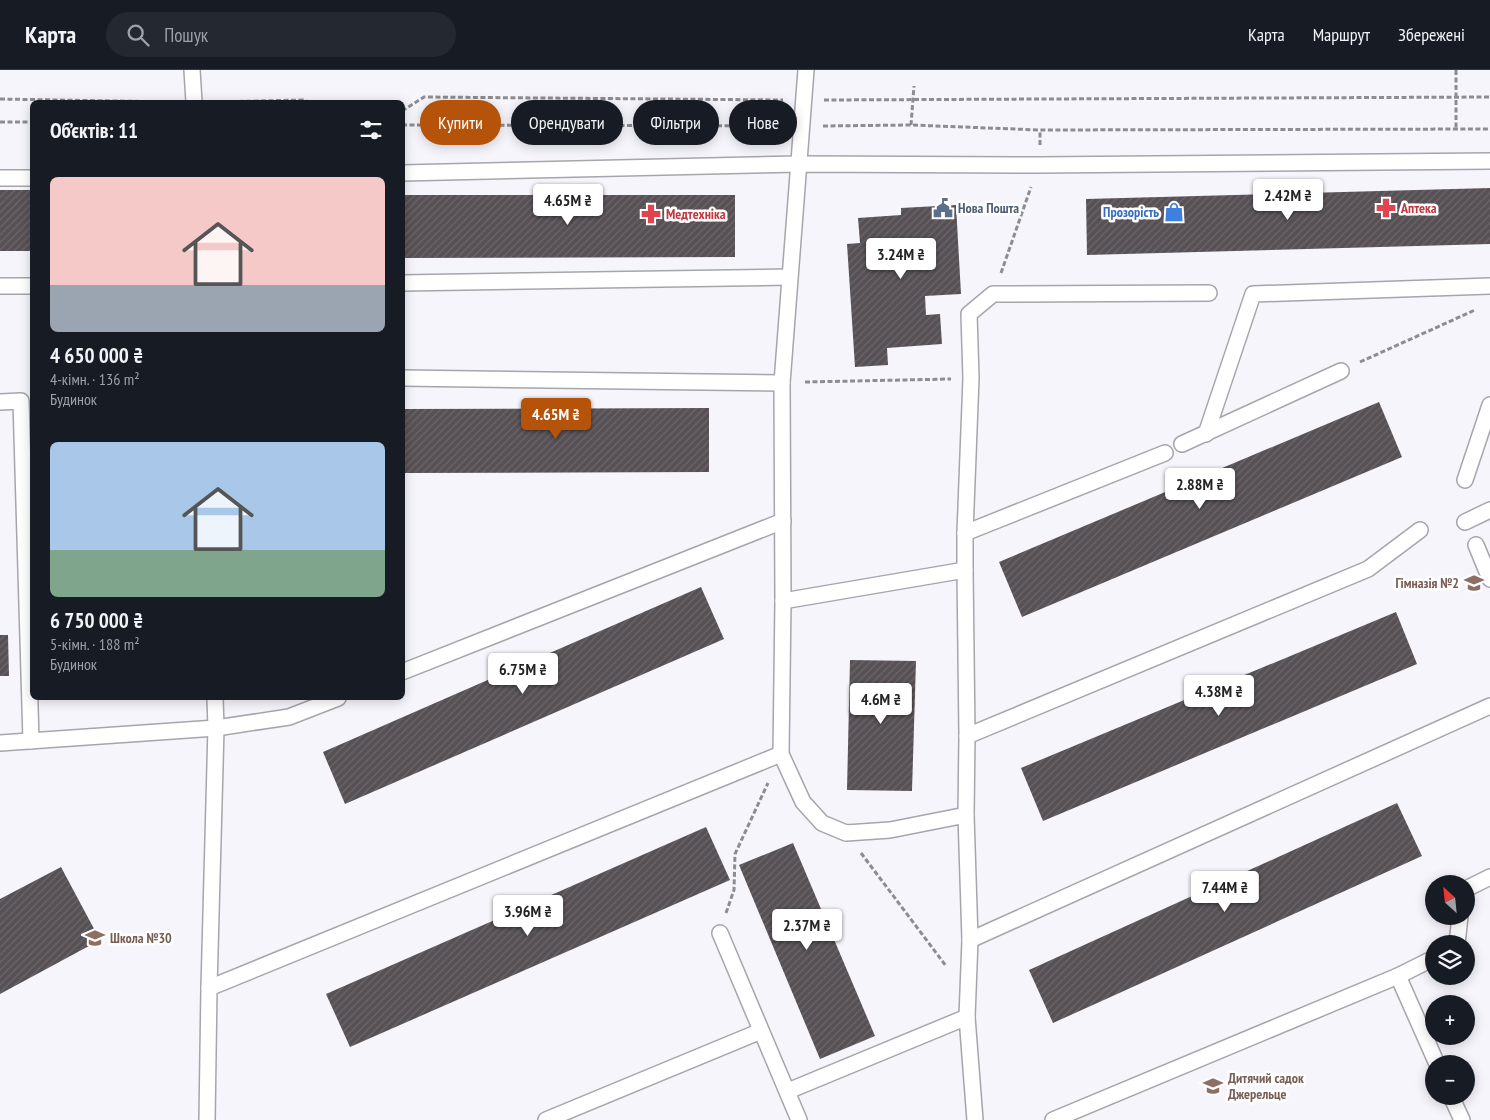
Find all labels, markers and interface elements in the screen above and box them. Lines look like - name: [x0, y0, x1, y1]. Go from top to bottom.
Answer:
- search box: [106, 12, 456, 57]
- text: Карта: [25, 19, 76, 50]
- icon: search: [124, 21, 152, 49]
- text: Пошук: [164, 23, 208, 47]
- text: Карта: [1248, 23, 1285, 46]
- text: Маршрут: [1313, 23, 1370, 46]
- text: Збережені: [1398, 23, 1465, 46]
- chip: Купити: [420, 100, 501, 145]
- chip: Орендувати: [511, 100, 623, 145]
- chip: Фільтри: [633, 100, 719, 145]
- chip: Нове: [729, 100, 797, 145]
- icon: filters: [357, 116, 385, 144]
- text: Об’єктів: 11: [50, 117, 138, 144]
- pin: 2.42M ₴: [1242, 178, 1334, 221]
- pin: 4.65M ₴: [522, 184, 614, 226]
- text: 2.42M ₴: [1264, 185, 1312, 205]
- text: 4.65M ₴: [544, 190, 592, 210]
- public building icon: Нова Пошта: [932, 197, 954, 219]
- pharmacy icon: Аптека: [1375, 197, 1397, 219]
- place label: Нова Пошта: [958, 199, 1019, 217]
- place label: Аптека: [1400, 199, 1437, 217]
- shop icon: Прозорість: [1163, 201, 1185, 223]
- pharmacy icon: Медтехніка: [640, 203, 662, 225]
- place label: Прозорість: [1103, 203, 1159, 221]
- place label: Медтехніка: [666, 205, 726, 223]
- icon: home: [173, 209, 263, 299]
- pin: 3.24M ₴: [855, 238, 947, 280]
- text: 3.24M ₴: [877, 244, 925, 264]
- text: 4 650 000 ₴: [50, 342, 143, 369]
- text: 4-кімн. · 136 m²: [50, 369, 140, 389]
- text: Будинок: [50, 389, 97, 409]
- pin: 4.65M ₴: [510, 398, 602, 440]
- text: 4.65M ₴: [532, 404, 580, 424]
- pin: 2.88M ₴: [1154, 468, 1246, 510]
- icon: home: [173, 474, 263, 564]
- text: 2.88M ₴: [1176, 474, 1224, 494]
- school or university icon: Гімназія №2: [1463, 572, 1485, 594]
- place label: Гімназія №2: [1396, 574, 1459, 592]
- text: 6 750 000 ₴: [50, 607, 143, 634]
- text: 5-кімн. · 188 m²: [50, 634, 140, 654]
- pin: 6.75M ₴: [477, 652, 569, 695]
- text: Будинок: [50, 654, 97, 674]
- text: 6.75M ₴: [499, 659, 547, 679]
- pin: 4.38M ₴: [1173, 674, 1265, 717]
- text: 4.38M ₴: [1195, 681, 1243, 701]
- pin: 4.6M ₴: [840, 682, 922, 725]
- text: 4.6M ₴: [861, 689, 901, 709]
- pin: 7.44M ₴: [1179, 870, 1271, 913]
- north arrow: [1425, 875, 1475, 925]
- map controls: [1425, 875, 1475, 1105]
- text: 7.44M ₴: [1202, 877, 1248, 897]
- pin: 3.96M ₴: [482, 894, 574, 937]
- text: 3.96M ₴: [504, 901, 552, 921]
- pin: 2.37M ₴: [761, 908, 853, 951]
- text: 2.37M ₴: [783, 915, 831, 935]
- school or university icon: Школа №30: [84, 927, 106, 949]
- place label: Школа №30: [110, 929, 172, 947]
- button: layers: [1425, 935, 1475, 985]
- button: +: [1425, 995, 1475, 1045]
- button: −: [1425, 1055, 1475, 1105]
- place label: Дитячий садок Джерельце: [1228, 1069, 1304, 1103]
- school or university icon: Дитячий садок Джерельце: [1202, 1075, 1224, 1097]

